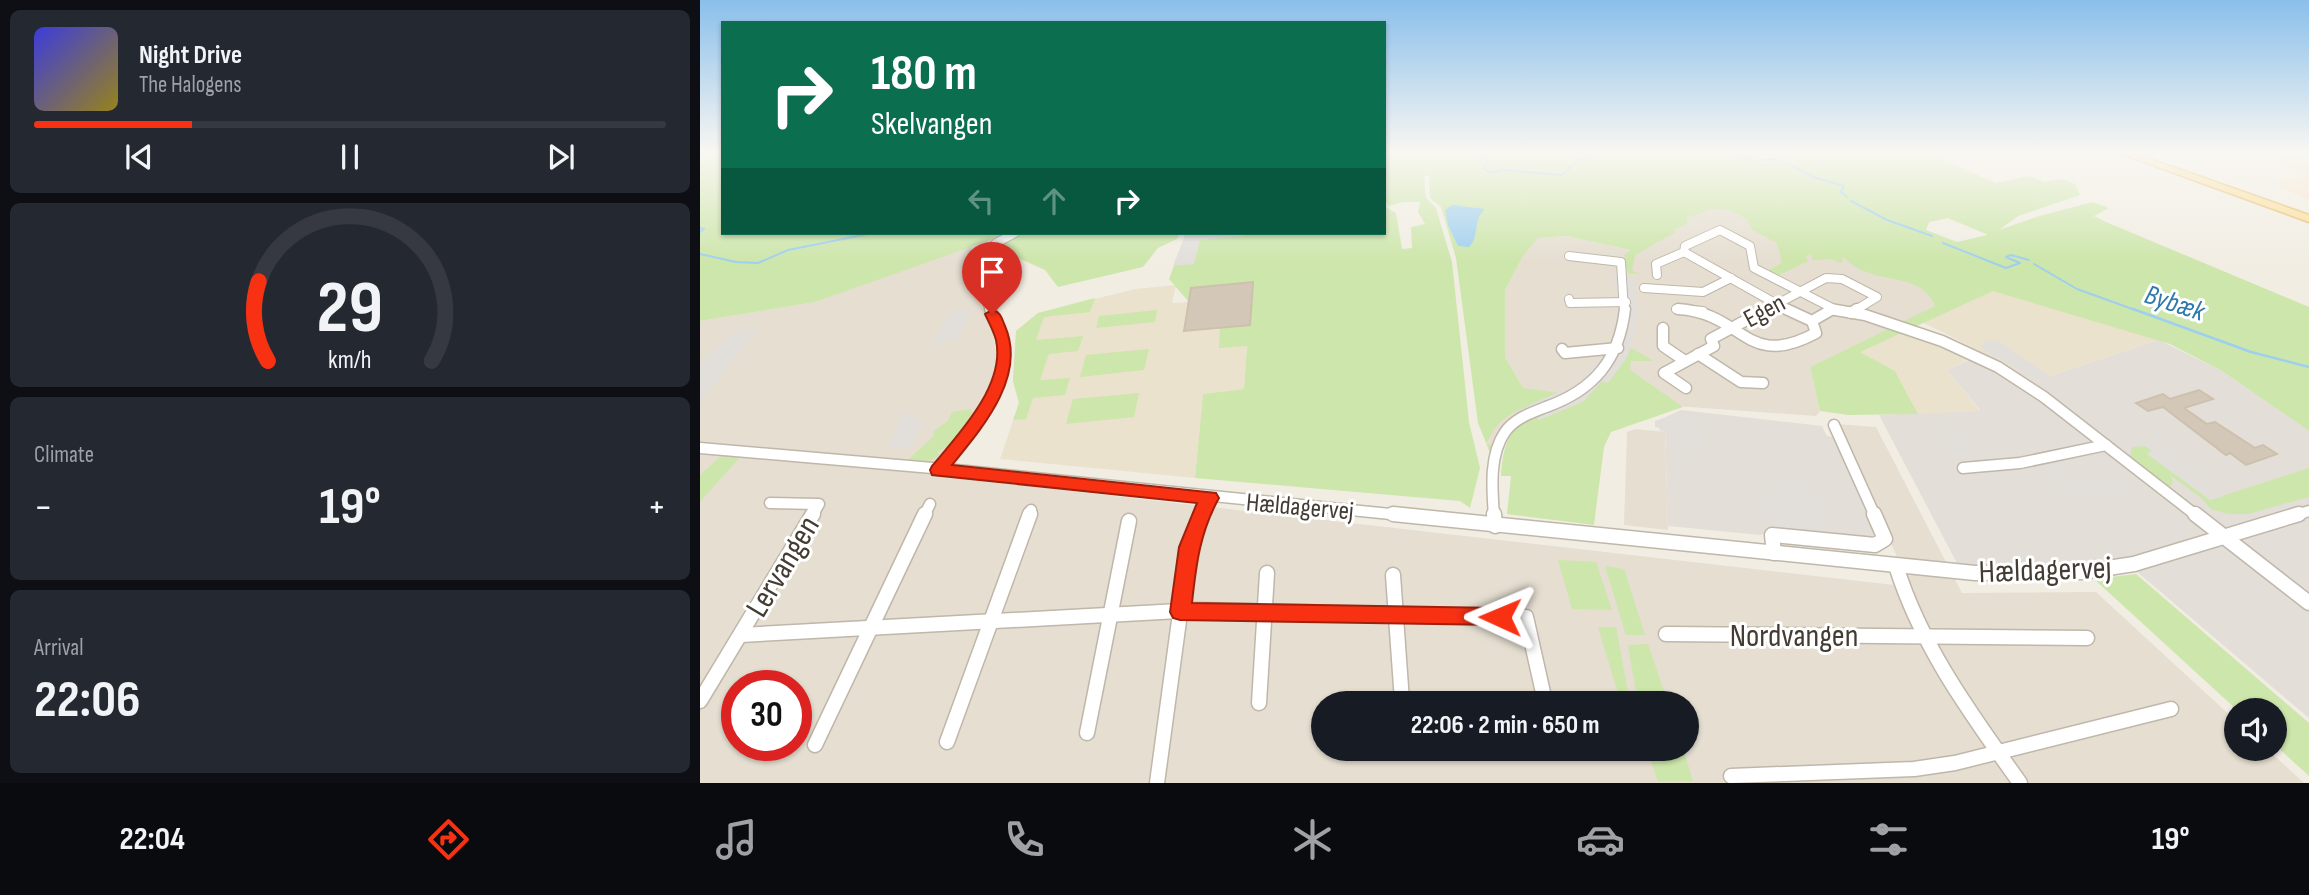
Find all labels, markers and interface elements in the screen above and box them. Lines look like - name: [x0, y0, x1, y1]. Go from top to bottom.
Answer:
- text: Night Drive: [139, 40, 242, 71]
- text: 180 m: [871, 45, 977, 104]
- icon: right: [756, 49, 847, 140]
- text: The Halogens: [139, 71, 242, 99]
- text: Skelvangen: [871, 105, 992, 144]
- icon: previous: [120, 138, 158, 176]
- icon: pause: [331, 138, 369, 176]
- icon: next: [542, 138, 580, 176]
- icon: left: [962, 182, 1000, 220]
- icon: ahead: [1035, 182, 1073, 220]
- icon: right: [1108, 182, 1146, 220]
- pin: [962, 242, 1022, 314]
- icon: arrive: [973, 253, 1011, 291]
- text: 29: [317, 265, 383, 353]
- water label: Bybæk: [2140, 278, 2210, 329]
- street label: Egen: [1739, 288, 1791, 335]
- text: km/h: [328, 345, 372, 376]
- text: Climate: [34, 441, 94, 469]
- text: 19°: [319, 476, 381, 539]
- text: −: [34, 485, 53, 530]
- text: +: [647, 485, 666, 530]
- street label: Hældagervej: [1245, 487, 1355, 528]
- street label: Lervangen: [738, 509, 829, 624]
- street label: Hældagervej: [1978, 549, 2112, 592]
- position arrow: [1463, 580, 1537, 654]
- street label: Nordvangen: [1730, 617, 1858, 656]
- text: Arrival: [34, 634, 83, 662]
- text: 22:06: [34, 669, 140, 732]
- speed limit sign: 30: [721, 670, 812, 761]
- map controls: [2224, 698, 2287, 761]
- button: sound: [2224, 698, 2287, 761]
- text: 22:06 · 2 min · 650 m: [1411, 710, 1599, 741]
- icon: directions: [424, 815, 473, 864]
- icon: music: [712, 815, 761, 864]
- icon: phone: [1000, 815, 1049, 864]
- icon: climate: [1288, 815, 1337, 864]
- icon: car: [1576, 815, 1625, 864]
- icon: filters: [1864, 815, 1913, 864]
- text: 22:04: [119, 820, 185, 859]
- text: 19°: [2152, 820, 2189, 859]

